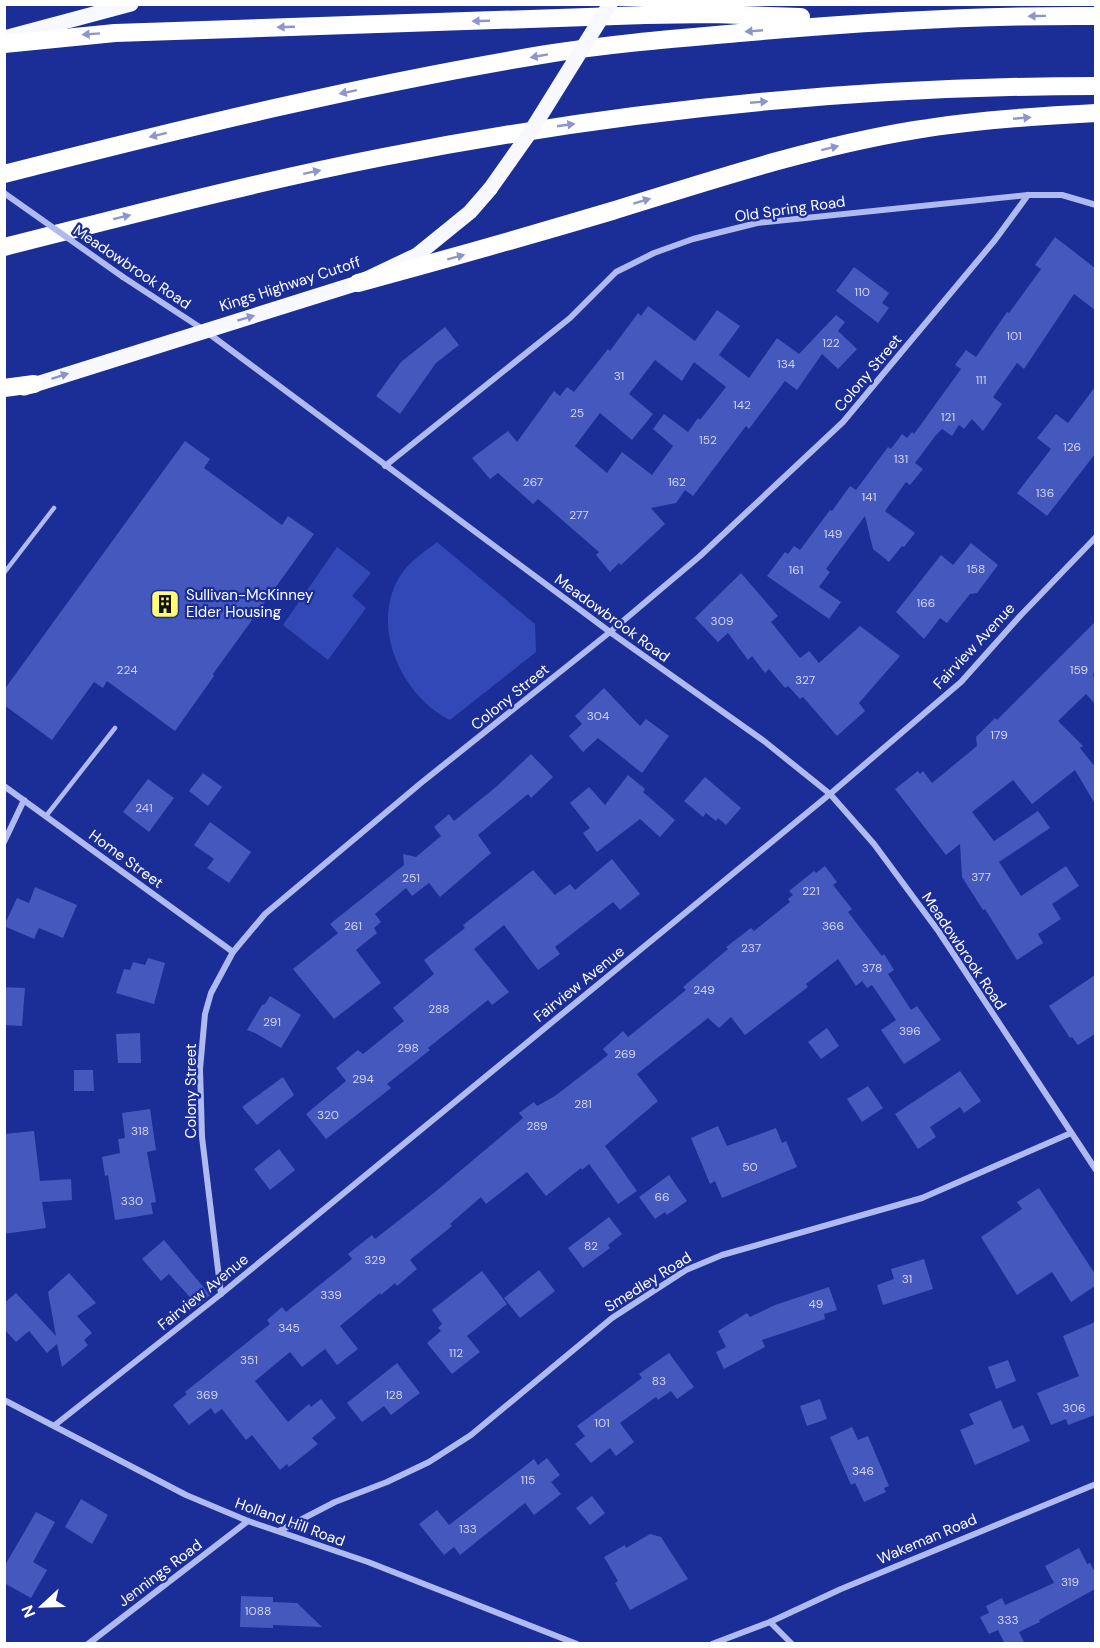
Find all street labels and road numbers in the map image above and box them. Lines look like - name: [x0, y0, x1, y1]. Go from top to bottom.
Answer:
- street label: Old Spring Road: [733, 191, 847, 227]
- street label: Meadowbrook Road: [69, 220, 195, 314]
- street label: Kings Highway Cutoff: [217, 252, 363, 316]
- street label: Colony Street: [830, 330, 906, 416]
- street label: Meadowbrook Road: [550, 569, 674, 667]
- street label: Fairview Avenue: [929, 599, 1019, 693]
- street label: Colony Street: [467, 659, 553, 735]
- street label: Home Street: [85, 825, 167, 893]
- street label: Meadowbrook Road: [917, 888, 1011, 1014]
- street label: Fairview Avenue: [530, 941, 628, 1027]
- street label: Colony Street: [181, 1043, 201, 1139]
- street label: Smedley Road: [601, 1247, 695, 1317]
- street label: Fairview Avenue: [154, 1249, 252, 1335]
- street label: Holland Hill Road: [232, 1493, 348, 1551]
- street label: Wakeman Road: [874, 1509, 980, 1569]
- street label: Jennings Road: [114, 1535, 206, 1611]

